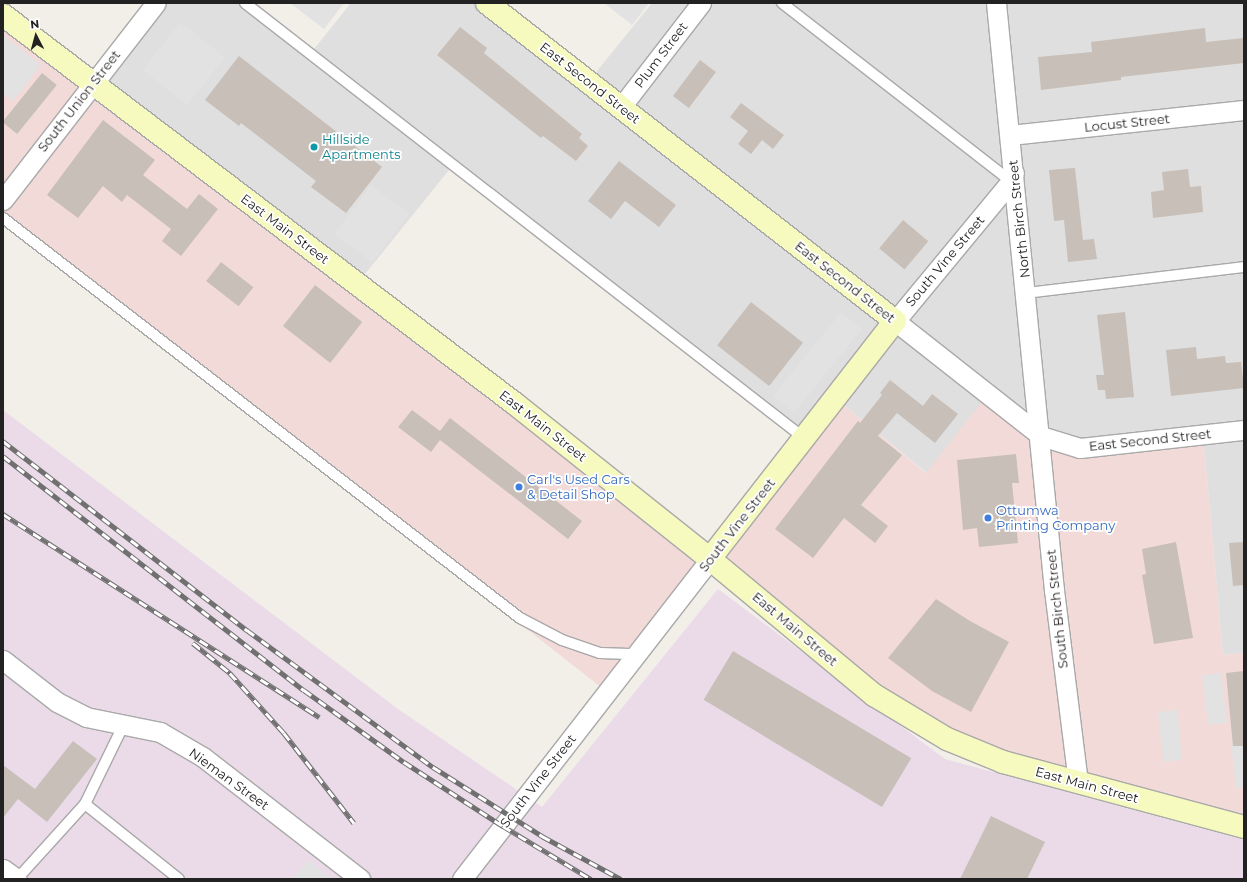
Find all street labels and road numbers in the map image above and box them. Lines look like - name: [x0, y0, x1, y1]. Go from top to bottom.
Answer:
- street label: Plum Street: [631, 19, 691, 91]
- street label: East Second Street: [537, 39, 643, 127]
- street label: South Union Street: [35, 47, 123, 155]
- street label: Locust Street: [1083, 111, 1171, 135]
- street label: North Birch Street: [1005, 159, 1033, 279]
- street label: East Main Street: [238, 191, 332, 267]
- street label: South Vine Street: [902, 212, 988, 310]
- street label: East Second Street: [792, 238, 898, 326]
- street label: East Main Street: [496, 387, 590, 465]
- street label: East Second Street: [1088, 426, 1212, 454]
- street label: South Vine Street: [696, 475, 778, 575]
- street label: South Birch Street: [1043, 549, 1071, 669]
- street label: East Main Street: [749, 589, 841, 669]
- street label: South Vine Street: [497, 731, 579, 831]
- street label: Nieman Street: [186, 745, 272, 813]
- street label: East Main Street: [1034, 764, 1140, 806]

